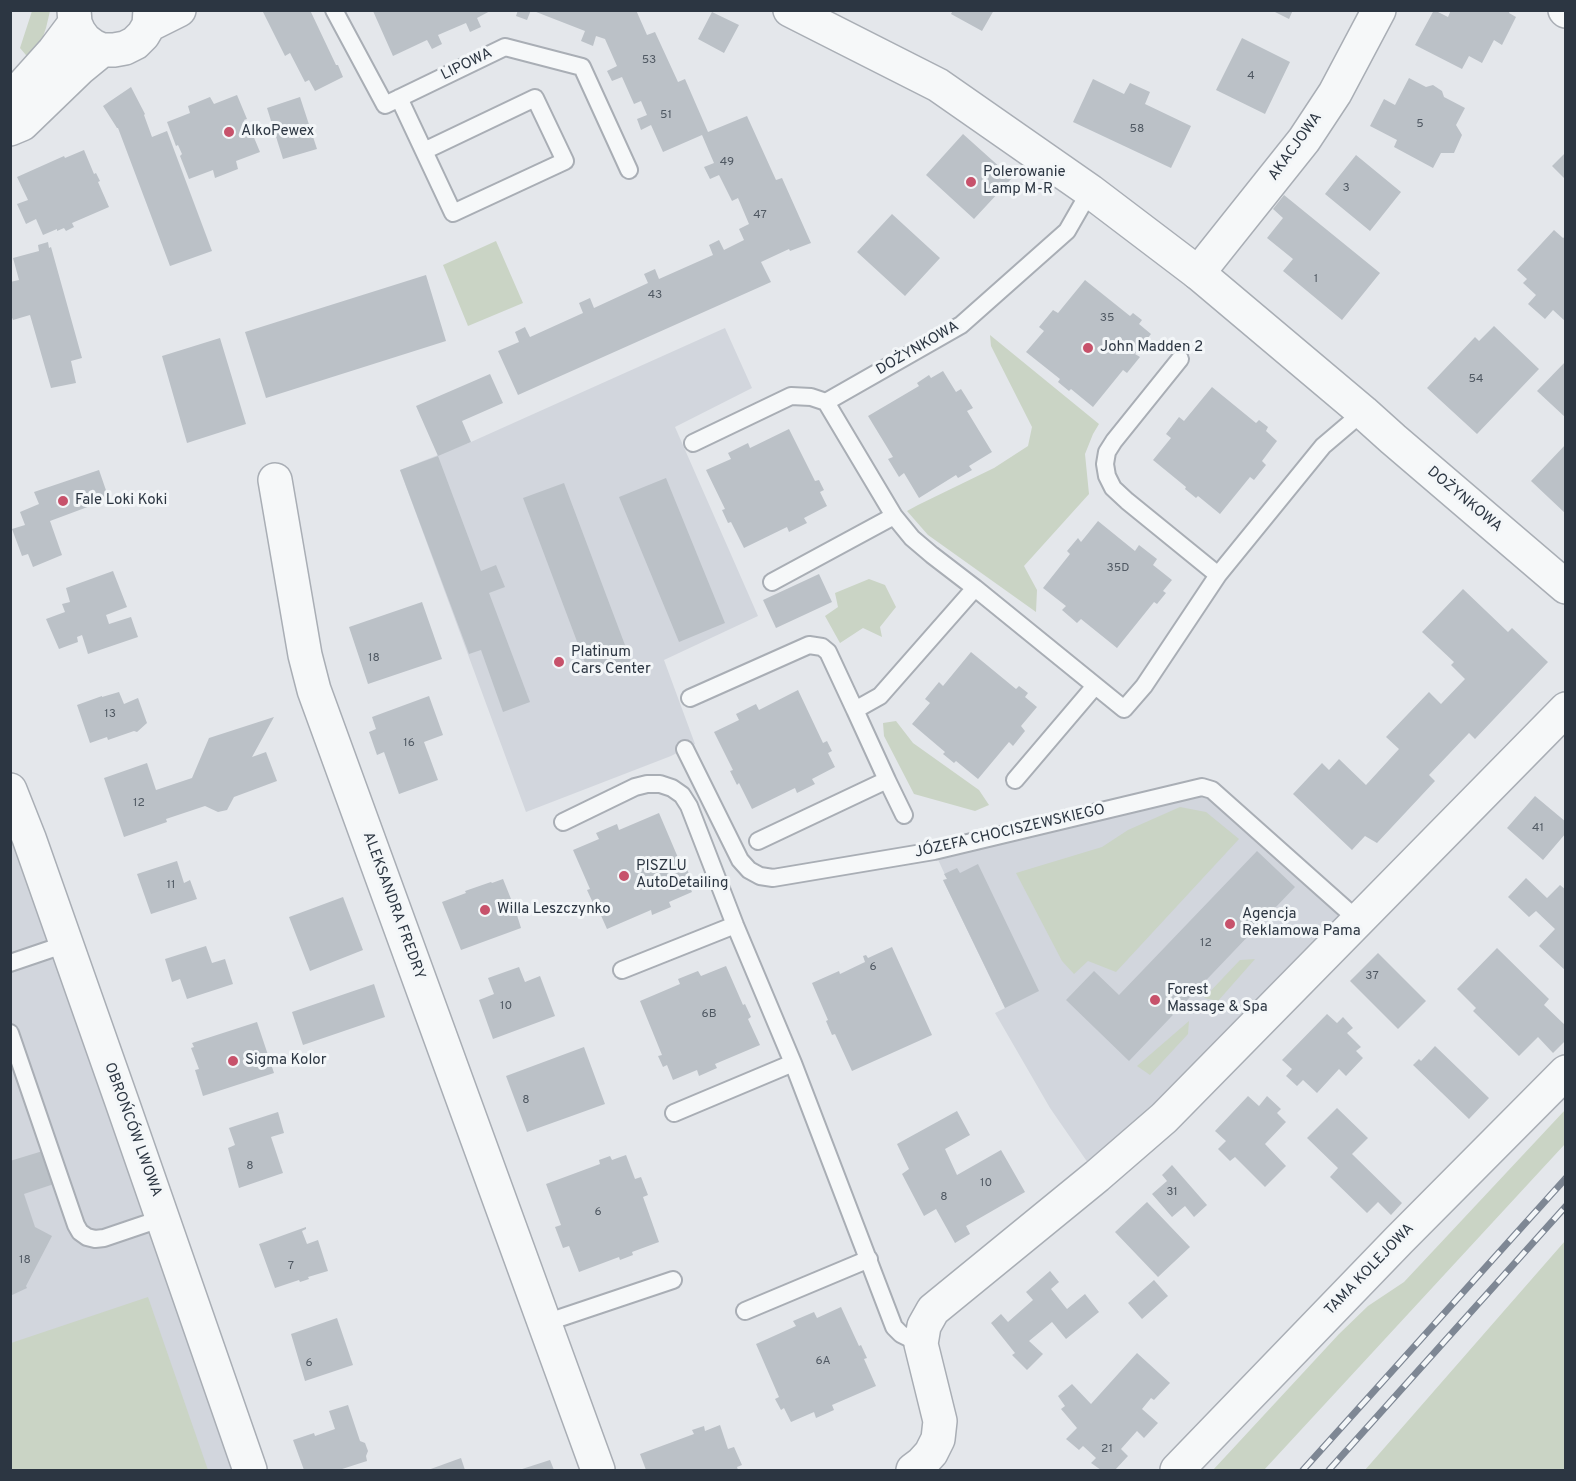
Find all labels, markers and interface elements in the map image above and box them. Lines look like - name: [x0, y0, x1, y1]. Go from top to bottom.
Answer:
- street label: LIPOWA: [439, 45, 495, 85]
- house number: 53: [642, 54, 656, 68]
- house number: 4: [1247, 70, 1255, 84]
- house number: 51: [660, 109, 672, 123]
- street label: AKACJOWA: [1265, 110, 1327, 184]
- house number: 5: [1416, 118, 1424, 132]
- place label: AlkoPewex: [241, 123, 314, 141]
- house number: 58: [1130, 123, 1144, 137]
- marker: AlkoPewex: [222, 125, 236, 139]
- house number: 49: [720, 156, 734, 170]
- place label: Polerowanie Lamp M-R: [983, 164, 1066, 199]
- marker: Polerowanie Lamp M-R: [964, 175, 978, 189]
- house number: 3: [1342, 182, 1350, 196]
- house number: 47: [753, 209, 767, 223]
- house number: 1: [1314, 273, 1318, 287]
- house number: 43: [648, 289, 662, 303]
- house number: 35: [1100, 312, 1114, 326]
- street label: DOŻYNKOWA: [874, 318, 962, 380]
- place label: John Madden 2: [1100, 339, 1203, 357]
- marker: John Madden 2: [1081, 341, 1095, 355]
- house number: 54: [1468, 373, 1484, 387]
- street label: DOŻYNKOWA: [1423, 463, 1505, 537]
- place label: Fale Loki Koki: [75, 492, 167, 510]
- marker: Fale Loki Koki: [56, 494, 70, 508]
- house number: 35D: [1107, 562, 1129, 576]
- place label: Platinum Cars Center: [571, 644, 651, 679]
- house number: 18: [368, 652, 380, 666]
- marker: Platinum Cars Center: [552, 655, 566, 669]
- house number: 13: [104, 708, 116, 722]
- house number: 16: [403, 737, 415, 751]
- house number: 12: [133, 797, 145, 811]
- street label: JÓZEFA CHOCISZEWSKIEGO: [913, 801, 1107, 863]
- house number: 41: [1532, 822, 1544, 836]
- street label: ALEKSANDRA FREDRY: [358, 830, 428, 982]
- place label: PISZLU AutoDetailing: [636, 858, 729, 893]
- marker: PISZLU AutoDetailing: [617, 869, 631, 883]
- house number: 11: [167, 879, 175, 893]
- place label: Willa Leszczynko: [497, 901, 611, 919]
- marker: Willa Leszczynko: [478, 903, 492, 917]
- place label: Agencja Reklamowa Pama: [1242, 906, 1361, 941]
- marker: Agencja Reklamowa Pama: [1223, 917, 1237, 931]
- house number: 12: [1200, 937, 1212, 951]
- house number: 6: [869, 961, 877, 975]
- house number: 37: [1365, 970, 1379, 984]
- place label: Forest Massage & Spa: [1167, 982, 1268, 1017]
- marker: Forest Massage & Spa: [1148, 993, 1162, 1007]
- house number: 10: [500, 1000, 512, 1014]
- house number: 6B: [701, 1008, 717, 1022]
- place label: Sigma Kolor: [245, 1052, 326, 1070]
- marker: Sigma Kolor: [226, 1054, 240, 1068]
- street label: OBROŃCÓW LWOWA: [99, 1060, 165, 1200]
- house number: 8: [522, 1094, 530, 1108]
- house number: 8: [246, 1160, 254, 1174]
- house number: 10: [980, 1177, 992, 1191]
- house number: 31: [1166, 1186, 1178, 1200]
- house number: 8: [940, 1191, 948, 1205]
- house number: 6: [594, 1206, 602, 1220]
- street label: TAMA KOLEJOWA: [1322, 1220, 1418, 1320]
- house number: 18: [19, 1254, 31, 1268]
- house number: 7: [288, 1260, 294, 1274]
- house number: 6A: [815, 1355, 831, 1369]
- house number: 6: [305, 1357, 313, 1371]
- house number: 21: [1101, 1443, 1113, 1457]

